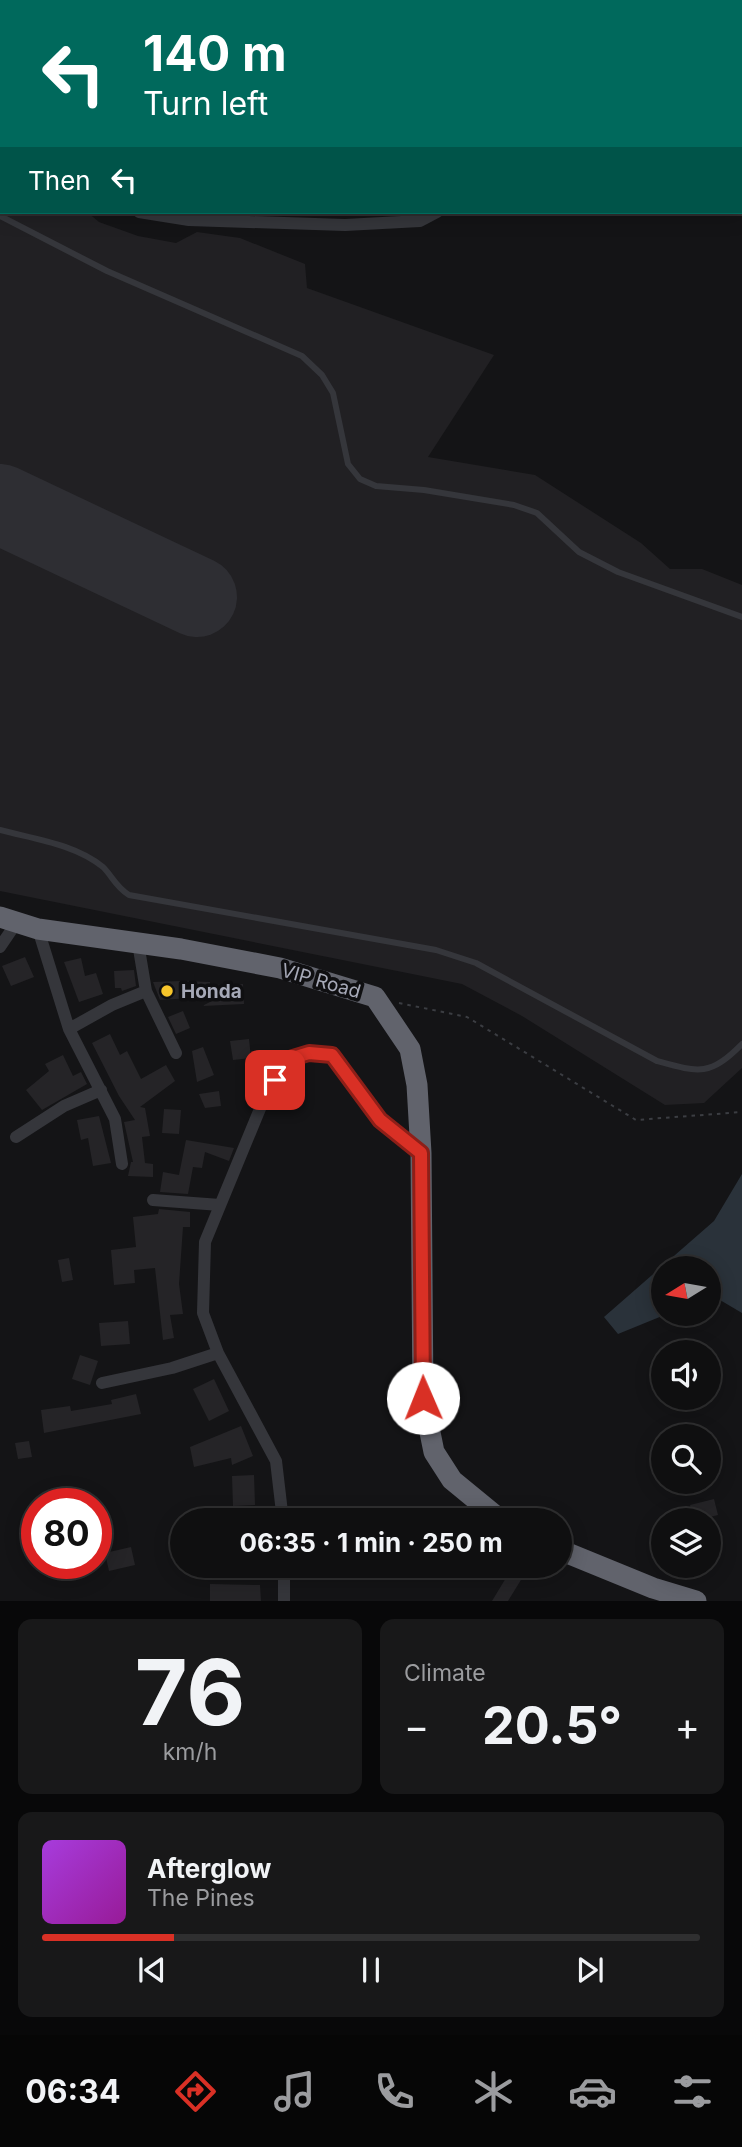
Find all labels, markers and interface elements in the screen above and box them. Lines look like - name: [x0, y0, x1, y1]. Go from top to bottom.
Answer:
- text: 140 m: [143, 24, 287, 83]
- icon: left: [28, 28, 119, 119]
- text: Turn left: [143, 84, 268, 123]
- icon: left: [105, 161, 143, 199]
- text: Then: [28, 165, 91, 196]
- street label: VIP Road: [279, 959, 363, 1003]
- place label: Honda: [181, 980, 242, 1003]
- marker: Honda: [159, 983, 175, 999]
- pin: [245, 1050, 305, 1110]
- icon: arrive: [256, 1061, 294, 1099]
- north arrow: [651, 1256, 721, 1326]
- map controls: [651, 1256, 721, 1578]
- button: sound: [651, 1340, 721, 1410]
- position arrow: [386, 1361, 460, 1435]
- button: search: [651, 1424, 721, 1494]
- speed limit sign: 80: [21, 1488, 112, 1579]
- button: layers: [651, 1508, 721, 1578]
- text: 06:35 · 1 min · 250 m: [239, 1527, 503, 1558]
- text: 76: [135, 1637, 245, 1747]
- text: Climate: [404, 1659, 486, 1687]
- text: 20.5°: [482, 1694, 622, 1757]
- text: −: [404, 1703, 429, 1749]
- text: +: [675, 1703, 700, 1749]
- text: km/h: [163, 1738, 217, 1766]
- text: Afterglow: [147, 1853, 271, 1884]
- text: The Pines: [147, 1884, 255, 1912]
- icon: previous: [133, 1951, 171, 1989]
- icon: pause: [352, 1951, 390, 1989]
- icon: next: [571, 1951, 609, 1989]
- icon: directions: [171, 2067, 220, 2116]
- icon: music: [270, 2067, 319, 2116]
- icon: phone: [370, 2067, 419, 2116]
- icon: climate: [469, 2067, 518, 2116]
- icon: car: [568, 2067, 617, 2116]
- icon: filters: [668, 2067, 717, 2116]
- text: 06:34: [25, 2072, 121, 2111]

